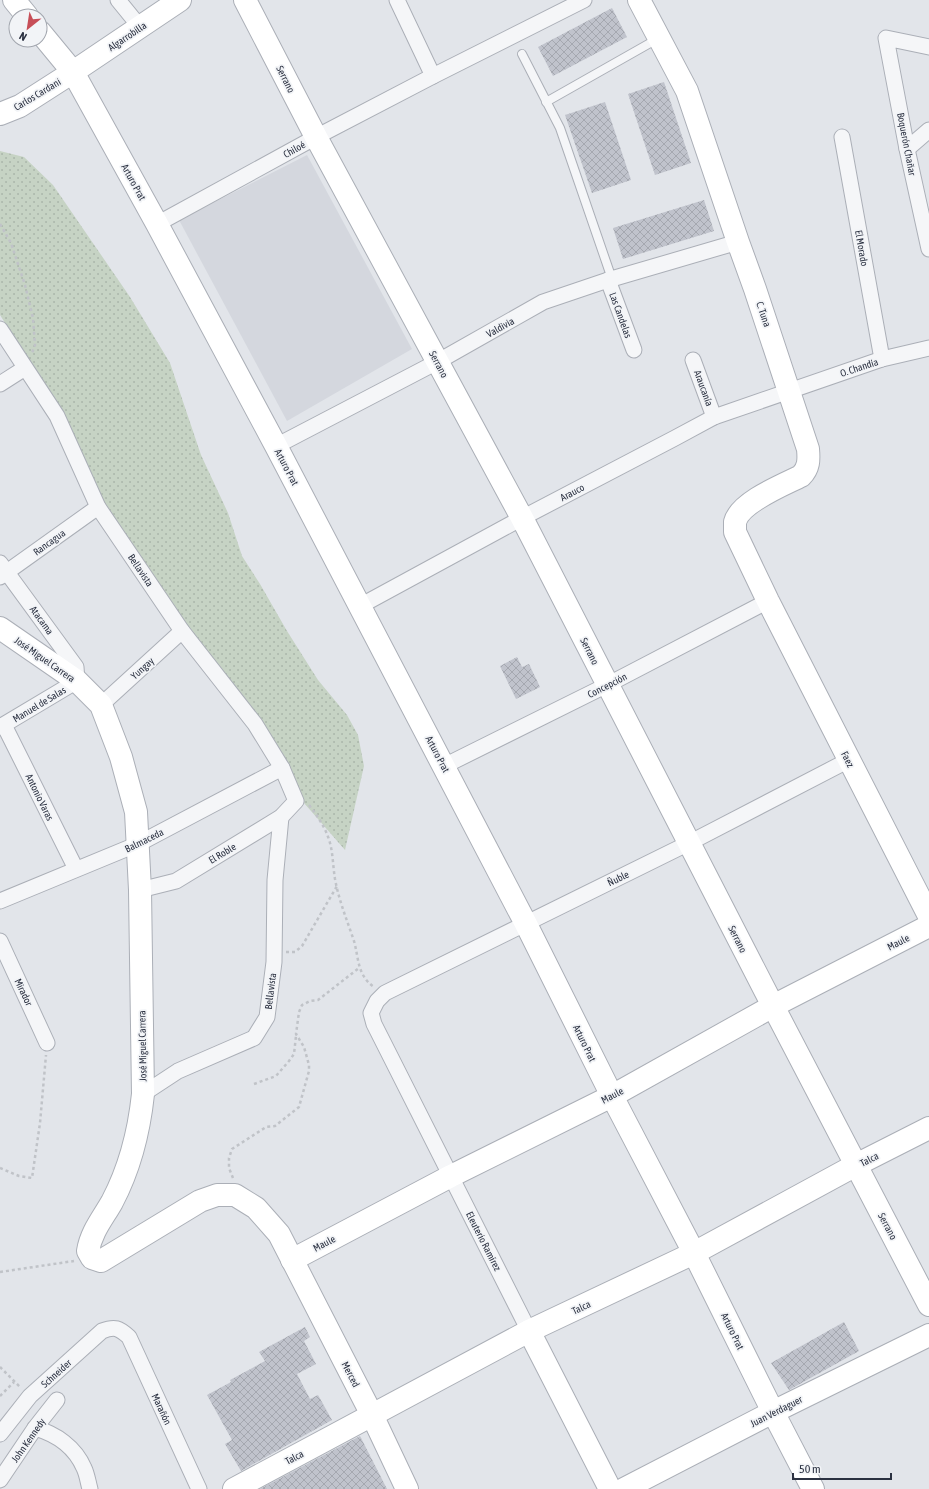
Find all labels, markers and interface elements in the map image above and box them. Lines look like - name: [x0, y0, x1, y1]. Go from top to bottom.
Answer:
- north arrow: [8, 8, 48, 48]
- street label: Algarrobilla: [106, 19, 149, 53]
- text: N: [17, 30, 29, 43]
- street label: Serrano: [274, 64, 297, 95]
- street label: Carlos Cardani: [12, 76, 63, 113]
- street label: Boquerón Chañar: [895, 112, 918, 178]
- street label: Chiloé: [281, 139, 308, 160]
- street label: Arturo Prat: [119, 162, 148, 202]
- street label: El Morado: [853, 229, 870, 267]
- street label: Las Candelas: [607, 291, 634, 340]
- street label: C. Tuna: [754, 300, 773, 329]
- street label: Valdivia: [484, 315, 516, 340]
- street label: Serrano: [427, 349, 450, 380]
- street label: O. Chandía: [839, 356, 880, 379]
- street label: Araucanía: [692, 369, 715, 408]
- street label: Arturo Prat: [272, 447, 301, 487]
- street label: Arauco: [558, 481, 586, 503]
- street label: Rancagua: [31, 527, 68, 558]
- street label: Bellavista: [126, 552, 156, 589]
- street label: Atacama: [28, 604, 56, 637]
- street label: José Miguel Carrera: [12, 635, 77, 684]
- street label: Serrano: [578, 636, 601, 667]
- street label: Yungay: [129, 655, 156, 681]
- street label: Concepción: [586, 671, 629, 700]
- street label: Manuel de Salas: [11, 684, 68, 725]
- street label: Arturo Prat: [423, 734, 452, 774]
- street label: Faez: [839, 749, 856, 769]
- street label: Antonio Varas: [24, 772, 56, 823]
- street label: Balmaceda: [123, 826, 166, 854]
- street label: El Roble: [207, 841, 238, 866]
- street label: Ñuble: [606, 868, 631, 888]
- street label: Serrano: [726, 924, 749, 955]
- street label: Maule: [885, 932, 911, 953]
- street label: Bellavista: [263, 972, 278, 1010]
- street label: Mirador: [12, 977, 35, 1009]
- street label: José Miguel Carrera: [136, 1010, 149, 1082]
- street label: Arturo Prat: [571, 1023, 598, 1064]
- street label: Maule: [599, 1085, 625, 1106]
- street label: Talca: [858, 1150, 881, 1169]
- street label: Eleuterio Ramírez: [464, 1210, 503, 1273]
- street label: Serrano: [876, 1211, 899, 1242]
- street label: Maule: [311, 1233, 337, 1254]
- street label: Talca: [570, 1298, 593, 1317]
- street label: Arturo Prat: [719, 1311, 746, 1352]
- street label: Schneider: [39, 1356, 74, 1390]
- street label: Merced: [339, 1360, 362, 1389]
- street label: Marañón: [150, 1392, 174, 1427]
- street label: Juan Verdaguer: [748, 1393, 805, 1429]
- street label: John Kennedy: [9, 1416, 48, 1464]
- street label: Talca: [283, 1448, 306, 1467]
- scale bar: [793, 1455, 891, 1481]
- text: 50 m: [799, 1462, 821, 1476]

